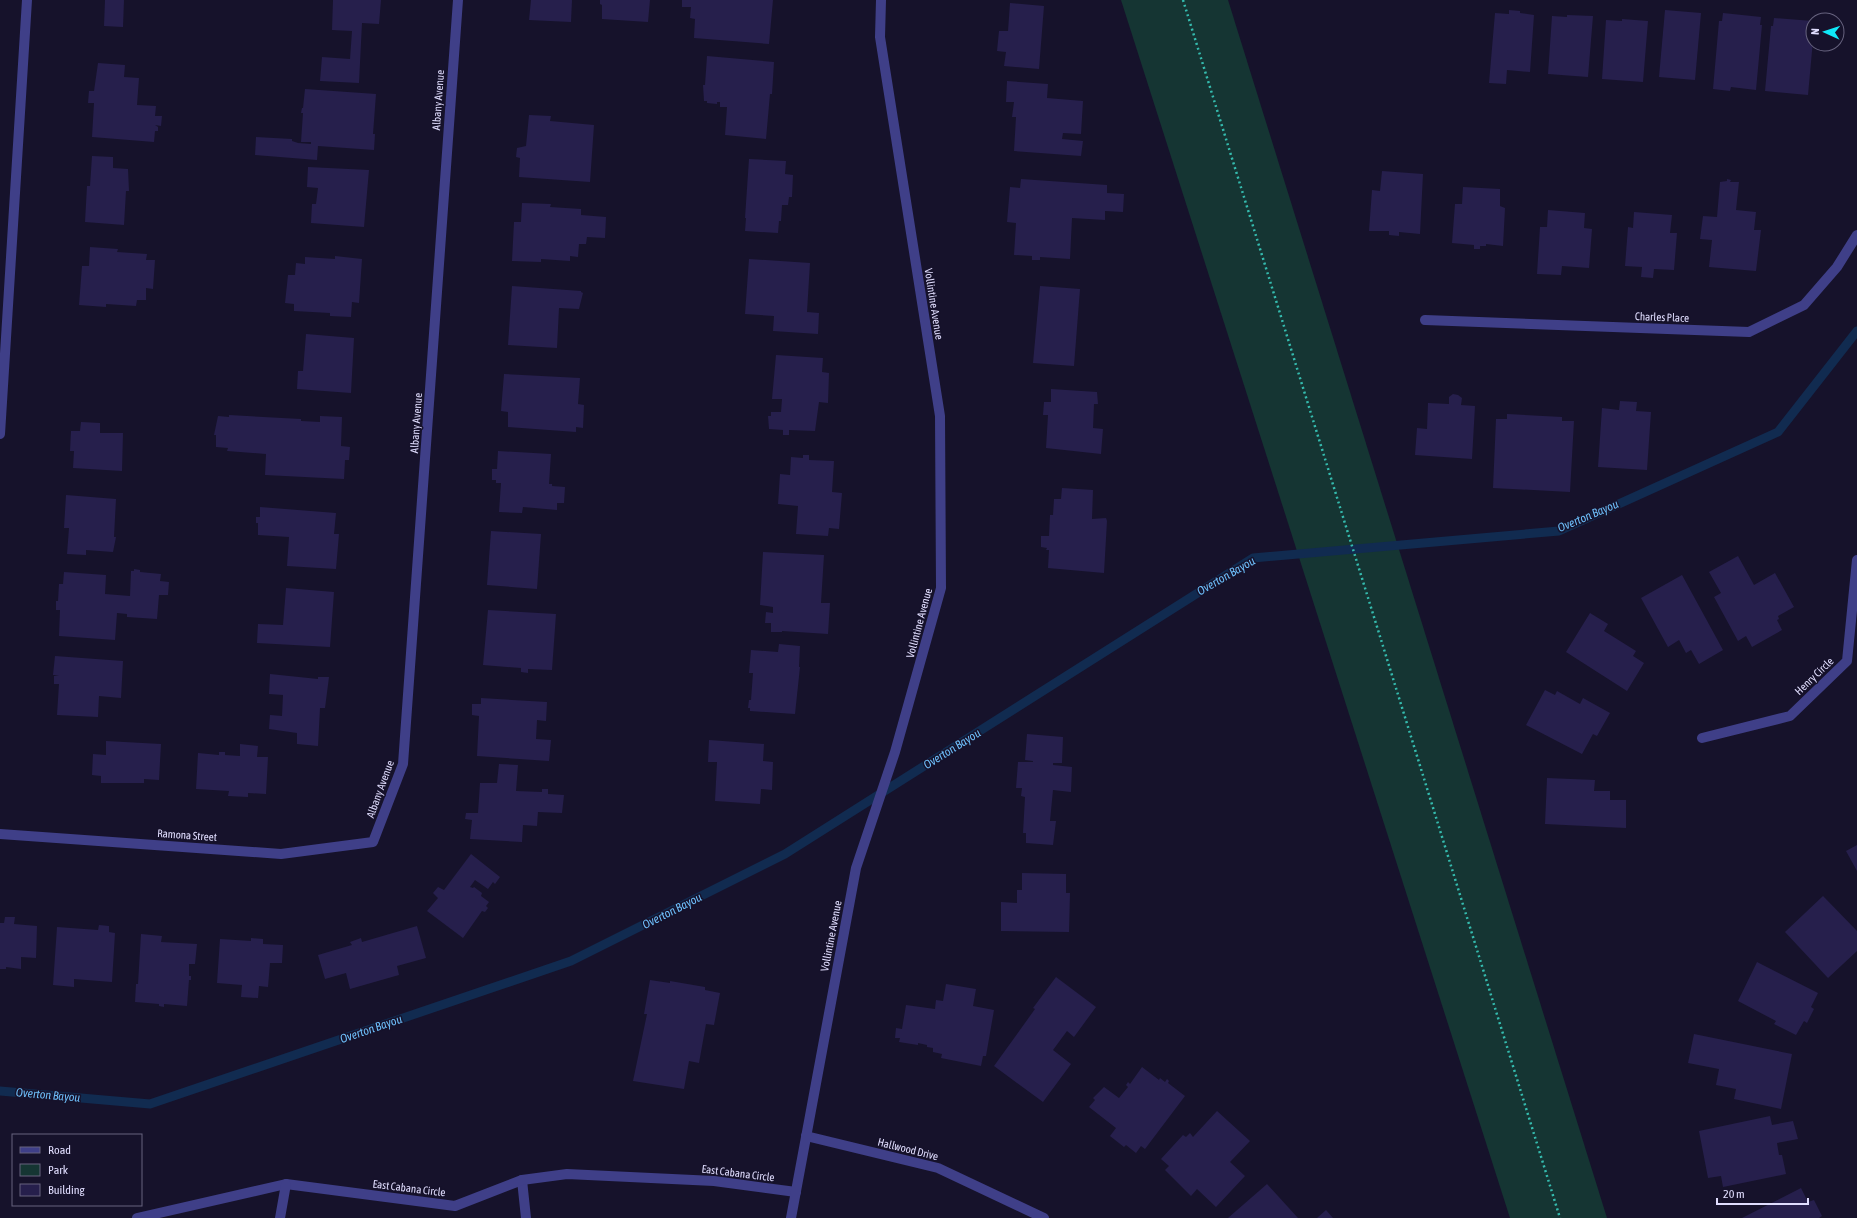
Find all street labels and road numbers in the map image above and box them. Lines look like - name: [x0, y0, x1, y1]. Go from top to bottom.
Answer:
- street label: Albany Avenue: [430, 69, 446, 131]
- street label: Vollintine Avenue: [922, 268, 946, 340]
- street label: Charles Place: [1635, 310, 1689, 324]
- street label: Albany Avenue: [408, 392, 424, 454]
- street label: Vollintine Avenue: [904, 587, 934, 659]
- street label: Henry Circle: [1792, 655, 1836, 697]
- street label: Albany Avenue: [364, 759, 396, 819]
- street label: Ramona Street: [157, 827, 217, 843]
- street label: Vollintine Avenue: [818, 900, 844, 972]
- street label: Hallwood Drive: [876, 1136, 940, 1162]
- street label: East Cabana Circle: [701, 1163, 775, 1183]
- street label: East Cabana Circle: [372, 1178, 446, 1198]

